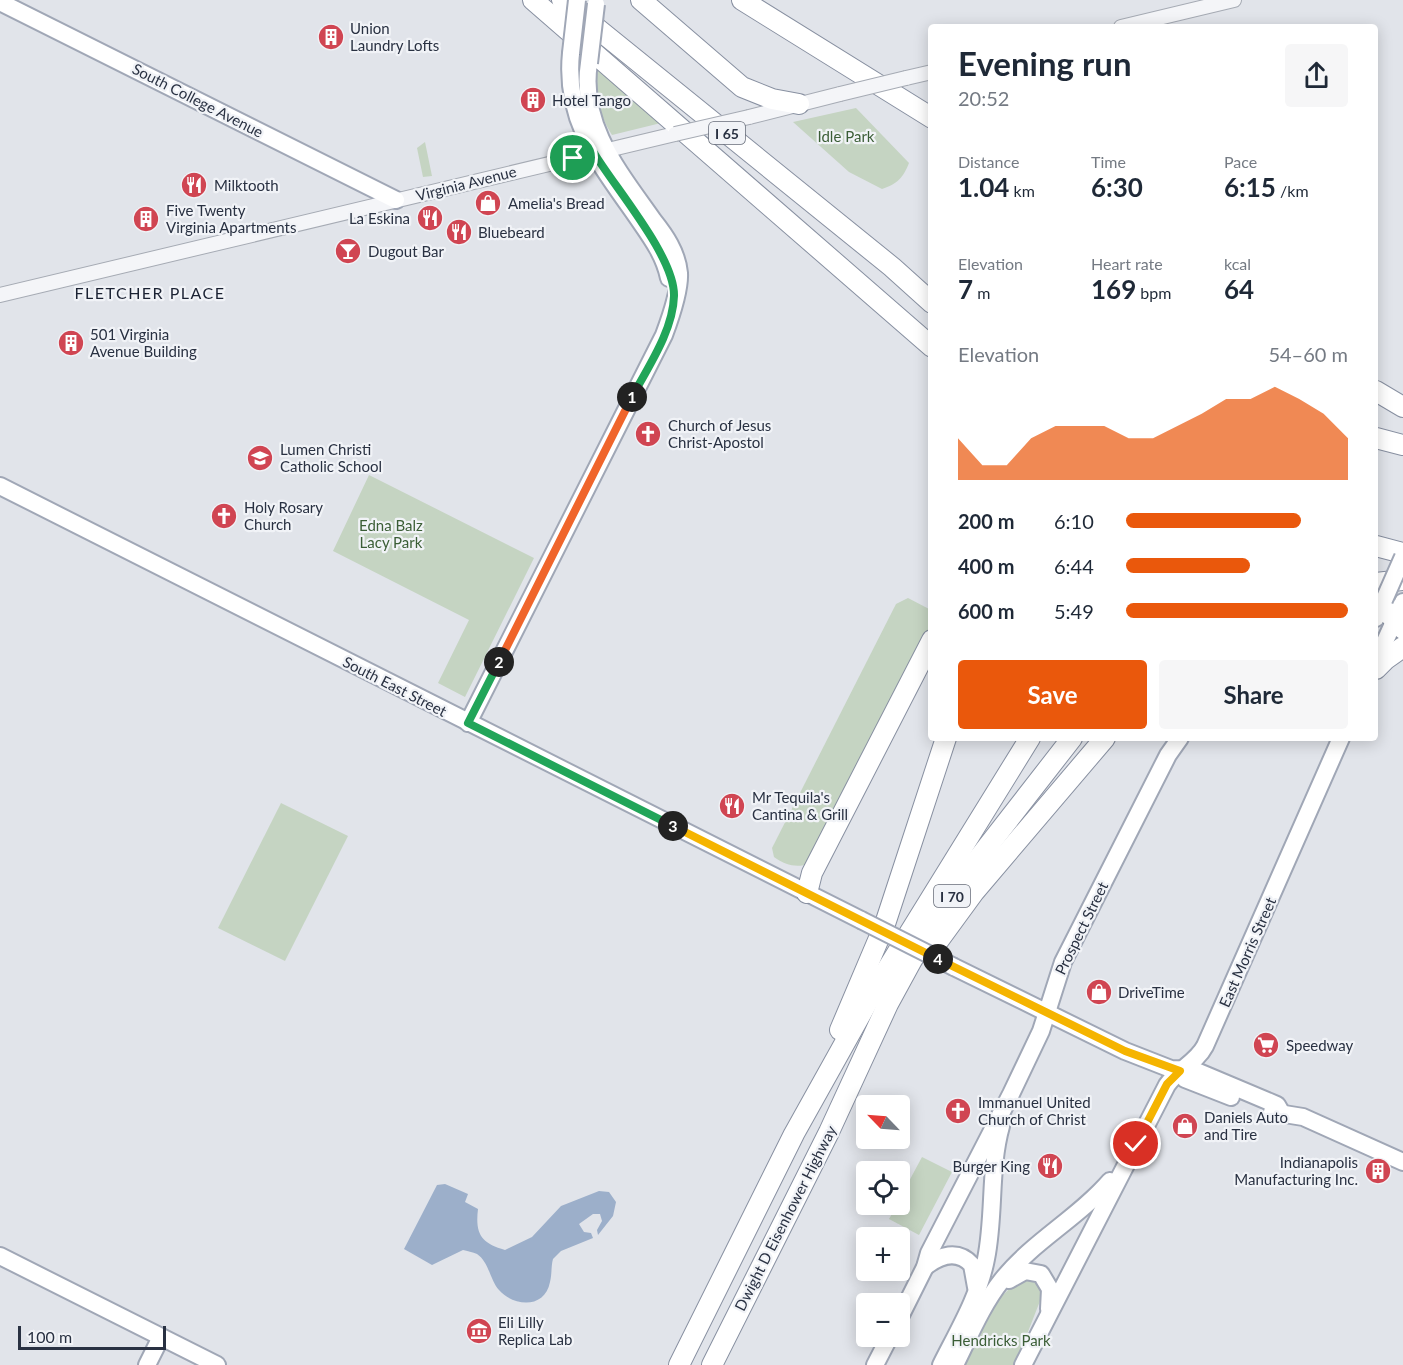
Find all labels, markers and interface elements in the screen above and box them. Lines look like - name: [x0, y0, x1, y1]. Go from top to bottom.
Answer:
- place label: Union Laundry Lofts: [350, 19, 439, 54]
- building icon: Union Laundry Lofts: [316, 22, 346, 52]
- text: Evening run: [958, 43, 1132, 83]
- button: share: [1285, 44, 1348, 107]
- street label: South College Avenue: [130, 59, 267, 141]
- building icon: Hotel Tango: [518, 85, 548, 115]
- text: 20:52: [958, 86, 1009, 110]
- place label: Hotel Tango: [552, 91, 631, 109]
- road number: I 65: [709, 122, 745, 144]
- park label: Idle Park: [818, 127, 875, 145]
- pin: [547, 132, 598, 183]
- icon: arrive: [556, 141, 589, 174]
- text: Distance: [958, 152, 1019, 171]
- text: Time: [1091, 152, 1126, 171]
- text: Pace: [1224, 152, 1257, 171]
- street label: Virginia Avenue: [414, 162, 518, 204]
- restaurant icon: Milktooth: [179, 170, 209, 200]
- text: 1.04: [958, 171, 1009, 203]
- text: 6:30: [1091, 171, 1143, 203]
- text: 6:15: [1224, 171, 1276, 203]
- place label: Milktooth: [214, 176, 279, 194]
- text: km: [1009, 181, 1035, 200]
- text: /km: [1276, 181, 1309, 200]
- shop icon: Amelia's Bread: [473, 188, 503, 218]
- place label: Amelia's Bread: [508, 194, 605, 212]
- place label: Five Twenty Virginia Apartments: [166, 201, 296, 236]
- restaurant icon: La Eskina: [415, 203, 445, 233]
- building icon: Five Twenty Virginia Apartments: [131, 204, 161, 234]
- place label: La Eskina: [349, 209, 410, 227]
- restaurant icon: Bluebeard: [444, 217, 474, 247]
- place label: Bluebeard: [478, 223, 545, 241]
- bar icon: Dugout Bar: [333, 236, 363, 266]
- place label: Dugout Bar: [368, 242, 444, 260]
- text: Elevation: [958, 254, 1023, 273]
- text: Heart rate: [1091, 254, 1163, 273]
- text: kcal: [1224, 254, 1251, 273]
- text: 7: [958, 273, 973, 305]
- text: 169: [1091, 273, 1136, 305]
- text: 64: [1224, 273, 1254, 305]
- district label: FLETCHER PLACE: [75, 283, 226, 302]
- text: m: [973, 283, 990, 302]
- text: bpm: [1136, 283, 1171, 302]
- place label: 501 Virginia Avenue Building: [90, 325, 197, 360]
- building icon: 501 Virginia Avenue Building: [56, 328, 86, 358]
- text: Elevation: [958, 342, 1039, 366]
- text: 54–60 m: [1268, 342, 1348, 366]
- pin: 1: [617, 382, 647, 412]
- text: 1: [627, 387, 637, 406]
- place label: Church of Jesus Christ-Apostol: [668, 416, 771, 451]
- church icon: Church of Jesus Christ-Apostol: [633, 419, 663, 449]
- place label: Lumen Christi Catholic School: [280, 440, 382, 475]
- school or university icon: Lumen Christi Catholic School: [245, 443, 275, 473]
- place label: Holy Rosary Church: [244, 498, 323, 533]
- church icon: Holy Rosary Church: [209, 501, 239, 531]
- text: 200 m: [958, 509, 1014, 533]
- text: 6:10: [1054, 509, 1094, 533]
- park label: Edna Balz Lacy Park: [359, 516, 423, 551]
- text: 400 m: [958, 554, 1014, 578]
- text: 6:44: [1054, 554, 1094, 578]
- text: 600 m: [958, 599, 1014, 623]
- text: 5:49: [1054, 599, 1094, 623]
- pin: 2: [484, 647, 514, 677]
- street label: South East Street: [340, 652, 450, 720]
- text: 2: [494, 652, 504, 671]
- button: Save: [958, 660, 1147, 729]
- button: Share: [1159, 660, 1348, 729]
- place label: Mr Tequila's Cantina & Grill: [752, 788, 848, 823]
- restaurant icon: Mr Tequila's Cantina & Grill: [717, 791, 747, 821]
- pin: 3: [658, 811, 688, 841]
- text: 3: [668, 816, 678, 835]
- street label: Prospect Street: [1051, 878, 1112, 977]
- road number: I 70: [934, 885, 970, 907]
- street label: East Morris Street: [1215, 894, 1280, 1010]
- pin: 4: [923, 944, 953, 974]
- text: 4: [933, 949, 943, 968]
- shop icon: DriveTime: [1084, 977, 1114, 1007]
- place label: DriveTime: [1118, 983, 1185, 1001]
- supermarket icon: Speedway: [1251, 1030, 1281, 1060]
- place label: Speedway: [1286, 1036, 1354, 1054]
- place label: Immanuel United Church of Christ: [978, 1093, 1091, 1128]
- north arrow: [856, 1095, 910, 1149]
- map controls: [856, 1095, 910, 1347]
- church icon: Immanuel United Church of Christ: [943, 1096, 973, 1126]
- place label: Daniels Auto and Tire: [1204, 1108, 1288, 1143]
- shop icon: Daniels Auto and Tire: [1170, 1111, 1200, 1141]
- pin: [1110, 1118, 1161, 1169]
- street label: Dwight D Eisenhower Highway: [730, 1122, 840, 1314]
- icon: check: [1119, 1127, 1152, 1160]
- restaurant icon: Burger King: [1035, 1151, 1065, 1181]
- place label: Indianapolis Manufacturing Inc.: [1234, 1153, 1358, 1188]
- building icon: Indianapolis Manufacturing Inc.: [1363, 1156, 1393, 1186]
- place label: Burger King: [953, 1157, 1030, 1175]
- button: locate: [856, 1161, 910, 1215]
- button: +: [856, 1227, 910, 1281]
- button: −: [856, 1293, 910, 1347]
- place label: Eli Lilly Replica Lab: [498, 1313, 572, 1348]
- museum icon: Eli Lilly Replica Lab: [464, 1316, 494, 1346]
- scale bar: [18, 1323, 166, 1350]
- text: 100 m: [27, 1327, 72, 1346]
- park label: Hendricks Park: [951, 1331, 1051, 1349]

